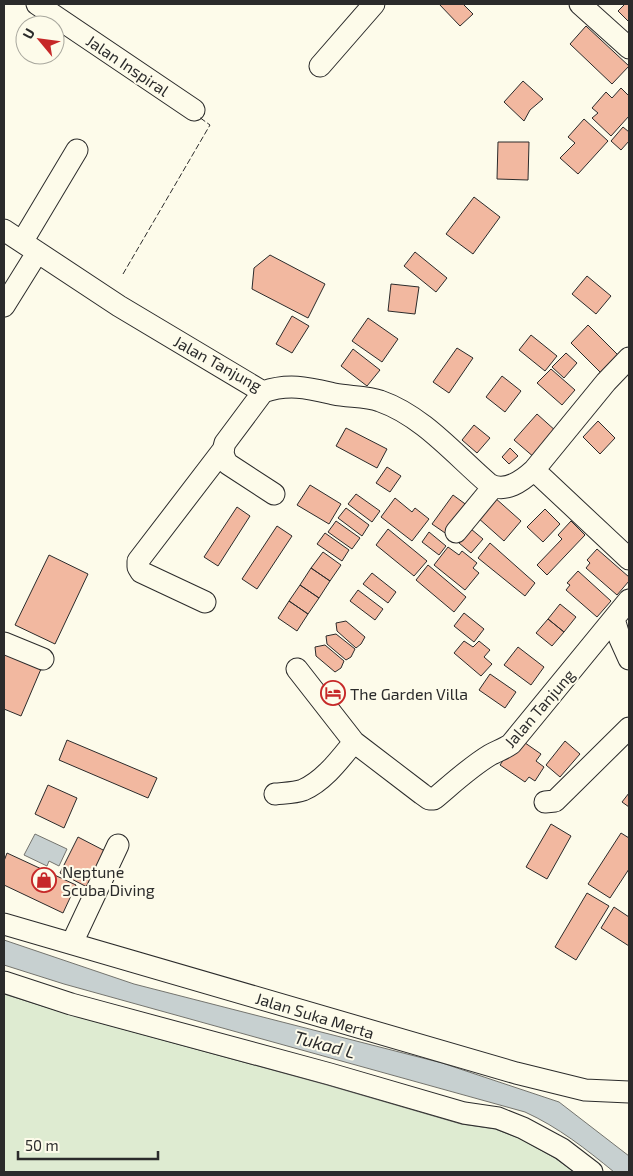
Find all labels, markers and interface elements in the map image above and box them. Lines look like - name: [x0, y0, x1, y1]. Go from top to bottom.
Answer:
- north arrow: [15, 15, 65, 65]
- text: U: [18, 25, 38, 42]
- street label: Jalan Inspiral: [83, 30, 173, 100]
- street label: Jalan Tanjung: [170, 331, 265, 396]
- street label: Jalan Tanjung: [500, 665, 579, 752]
- hotel icon: The Garden Villa: [320, 680, 346, 706]
- place label: The Garden Villa: [350, 684, 468, 703]
- place label: Neptune Scuba Diving: [62, 862, 155, 899]
- shop icon: Neptune Scuba Diving: [31, 867, 57, 893]
- street label: Jalan Suka Merta: [253, 988, 377, 1042]
- water label: Tukad L: [292, 1025, 358, 1063]
- scale bar: [18, 1128, 158, 1160]
- text: 50 m: [25, 1136, 59, 1154]

